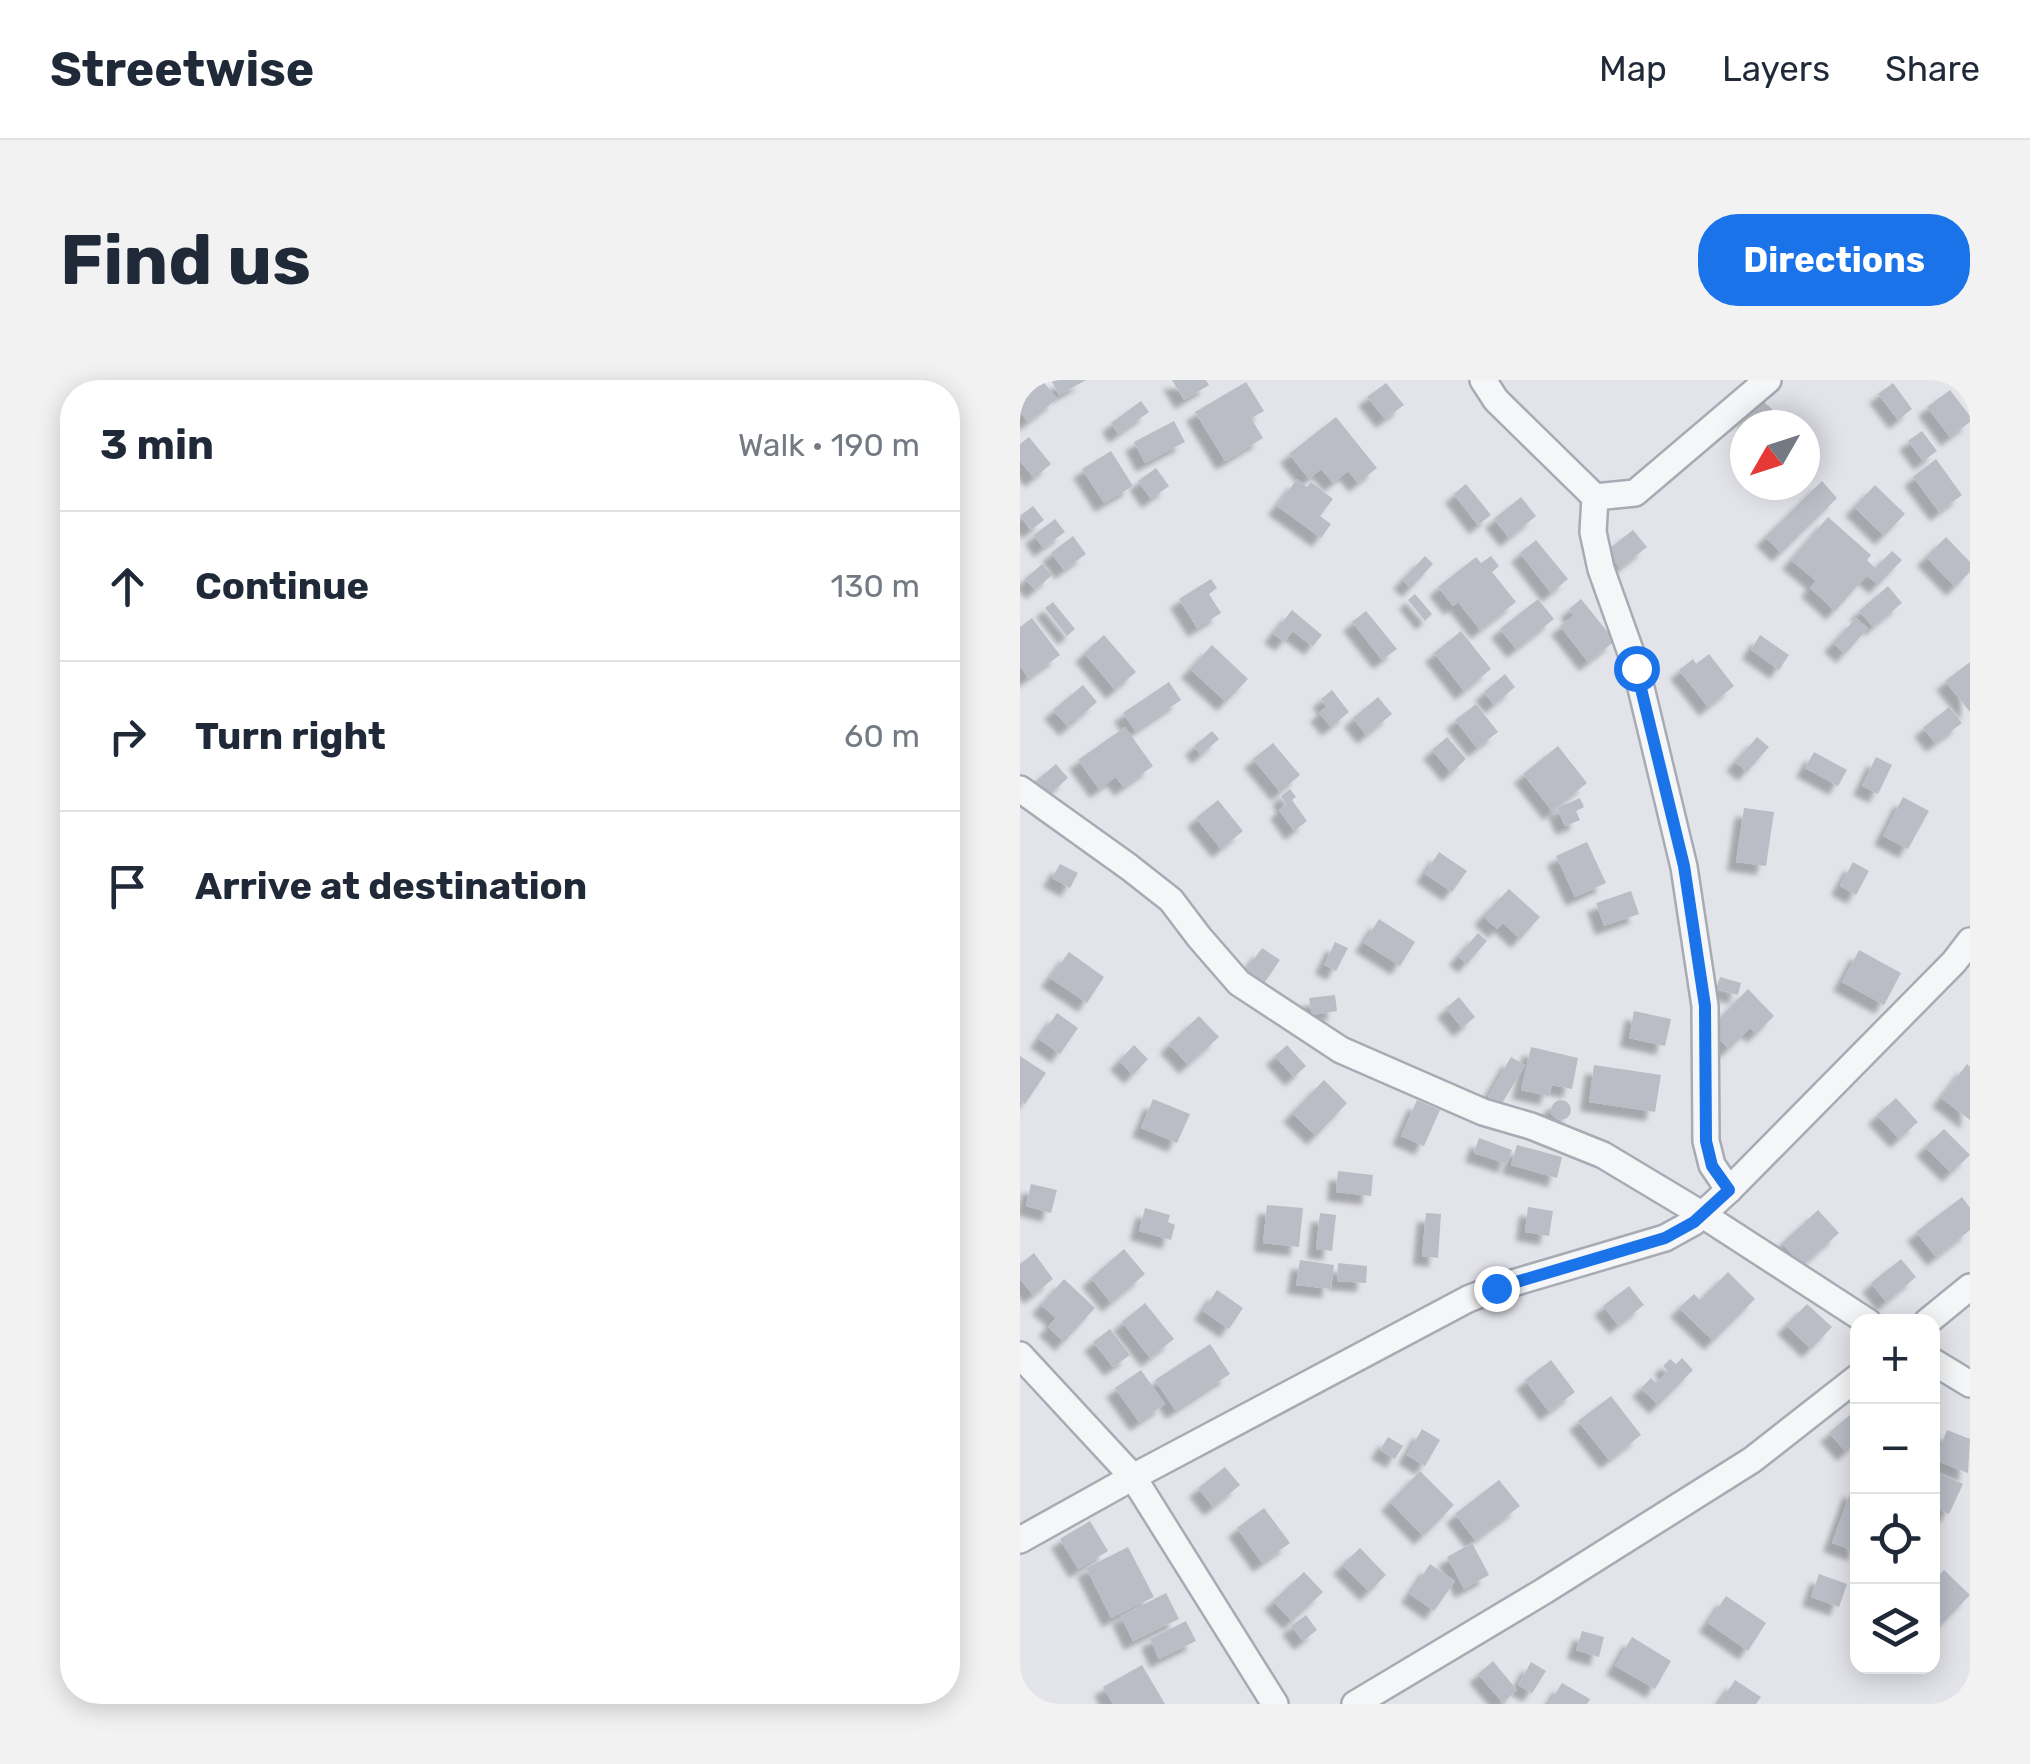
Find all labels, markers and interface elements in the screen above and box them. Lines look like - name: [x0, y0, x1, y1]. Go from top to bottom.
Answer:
- text: Streetwise: [50, 41, 314, 98]
- text: Map: [1599, 48, 1667, 90]
- text: Layers: [1722, 48, 1830, 90]
- text: Share: [1885, 48, 1980, 90]
- button: Directions: [1698, 214, 1970, 306]
- text: Find us: [60, 219, 311, 302]
- north arrow: [1730, 410, 1820, 500]
- text: 3 min: [100, 420, 214, 470]
- text: Walk · 190 m: [738, 426, 920, 464]
- icon: ahead: [100, 559, 155, 614]
- text: Continue: [195, 563, 369, 609]
- text: 130 m: [830, 567, 920, 605]
- route start: [1614, 646, 1660, 692]
- icon: right: [100, 709, 155, 764]
- text: Turn right: [195, 713, 386, 759]
- text: 60 m: [844, 717, 920, 755]
- icon: arrive: [100, 859, 155, 914]
- text: Arrive at destination: [195, 863, 587, 909]
- route end: [1474, 1266, 1520, 1312]
- map controls: [1850, 1314, 1940, 1674]
- button: +: [1850, 1314, 1940, 1404]
- button: −: [1850, 1404, 1940, 1494]
- button: locate: [1850, 1494, 1940, 1584]
- button: layers: [1850, 1584, 1940, 1674]

